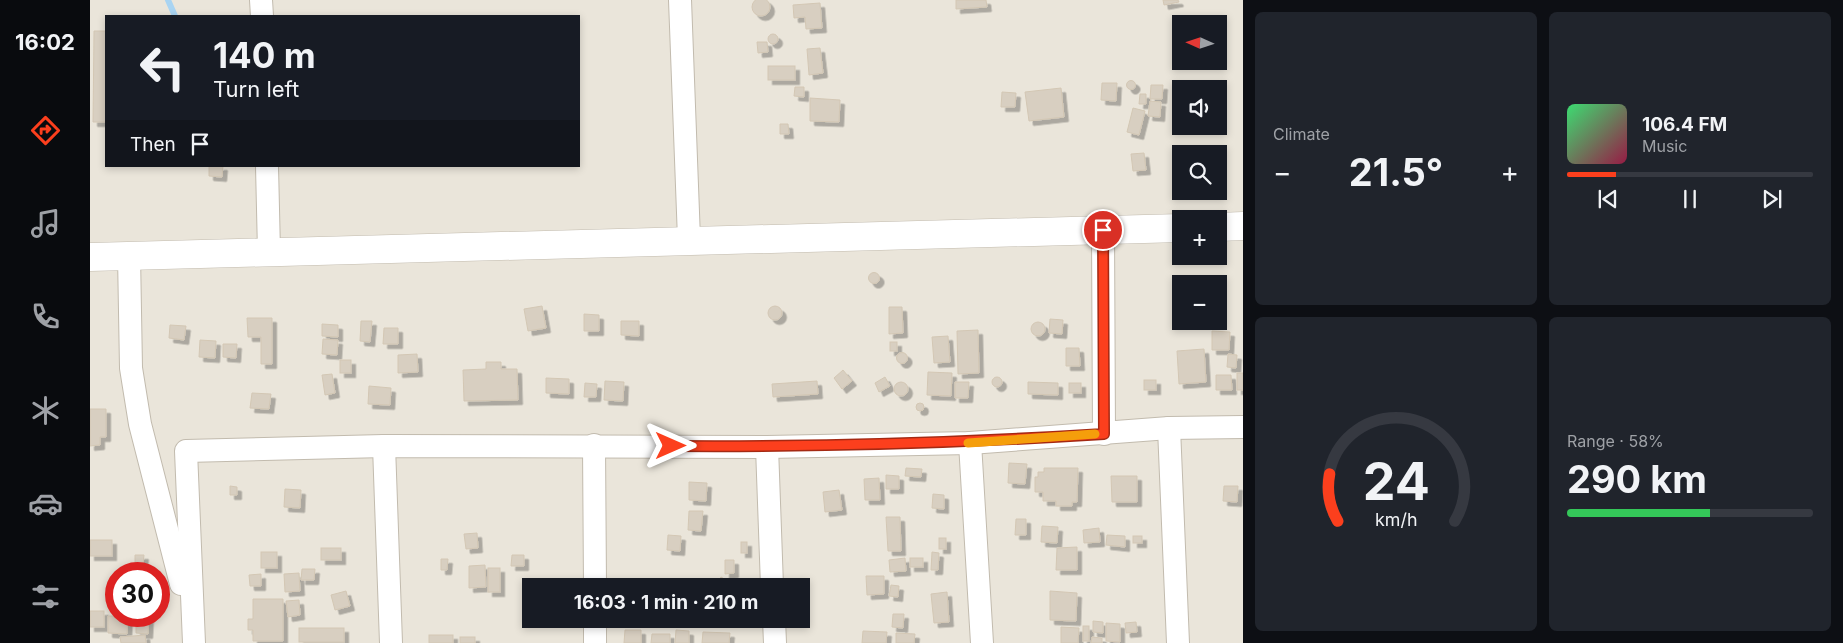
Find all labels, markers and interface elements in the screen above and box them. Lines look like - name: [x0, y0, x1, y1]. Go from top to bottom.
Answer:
- north arrow: [1172, 15, 1228, 70]
- map controls: [1172, 15, 1227, 330]
- text: 16:02: [15, 29, 75, 55]
- text: 140 m: [213, 34, 316, 76]
- icon: left: [130, 35, 195, 100]
- text: Turn left: [213, 76, 299, 102]
- button: sound: [1172, 80, 1227, 135]
- icon: directions: [28, 113, 63, 148]
- text: 106.4 FM: [1642, 113, 1727, 136]
- text: Climate: [1273, 124, 1330, 144]
- icon: arrive: [186, 130, 214, 158]
- text: Then: [130, 133, 176, 156]
- text: Music: [1642, 136, 1687, 156]
- button: search: [1172, 145, 1227, 200]
- text: 21.5°: [1349, 149, 1443, 195]
- text: −: [1273, 155, 1292, 189]
- text: +: [1500, 155, 1519, 189]
- icon: previous: [1594, 185, 1622, 213]
- icon: pause: [1676, 185, 1704, 213]
- icon: next: [1758, 185, 1786, 213]
- icon: music: [28, 206, 63, 241]
- pin: [1082, 209, 1124, 251]
- button: +: [1172, 210, 1227, 265]
- icon: arrive: [1089, 216, 1117, 244]
- button: −: [1172, 275, 1227, 330]
- icon: phone: [28, 299, 63, 334]
- icon: climate: [28, 393, 63, 428]
- position arrow: [644, 419, 696, 471]
- text: Range · 58%: [1567, 431, 1664, 451]
- text: 24: [1362, 450, 1430, 513]
- text: 290 km: [1567, 456, 1707, 502]
- icon: car: [28, 486, 63, 521]
- text: km/h: [1375, 509, 1417, 530]
- speed limit sign: 30: [105, 562, 170, 627]
- icon: filters: [28, 579, 63, 614]
- text: 16:03 · 1 min · 210 m: [574, 591, 758, 614]

